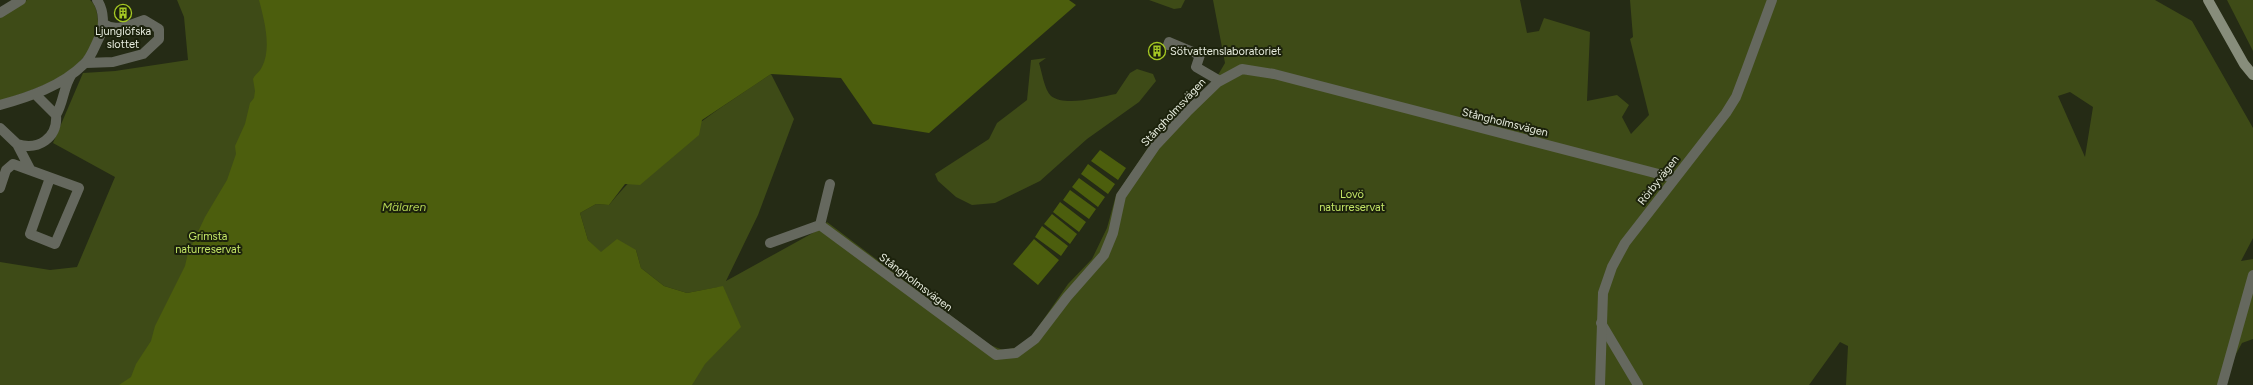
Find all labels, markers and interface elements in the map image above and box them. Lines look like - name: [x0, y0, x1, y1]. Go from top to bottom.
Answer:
- building icon: Ljunglöfska slottet: [113, 3, 133, 23]
- place label: Ljunglöfska slottet: [95, 25, 151, 51]
- building icon: Sötvattenslaboratoriet: [1147, 41, 1167, 61]
- place label: Sötvattenslaboratoriet: [1170, 45, 1281, 58]
- street label: Stångholmsvägen: [1138, 76, 1208, 149]
- street label: Stångholmsvägen: [1460, 105, 1549, 139]
- street label: Rörbyvägen: [1635, 153, 1682, 208]
- park label: Lovö naturreservat: [1319, 188, 1385, 214]
- water label: Mälaren: [382, 200, 426, 214]
- park label: Grimsta naturreservat: [175, 230, 241, 256]
- street label: Stångholmsvägen: [876, 251, 955, 314]

